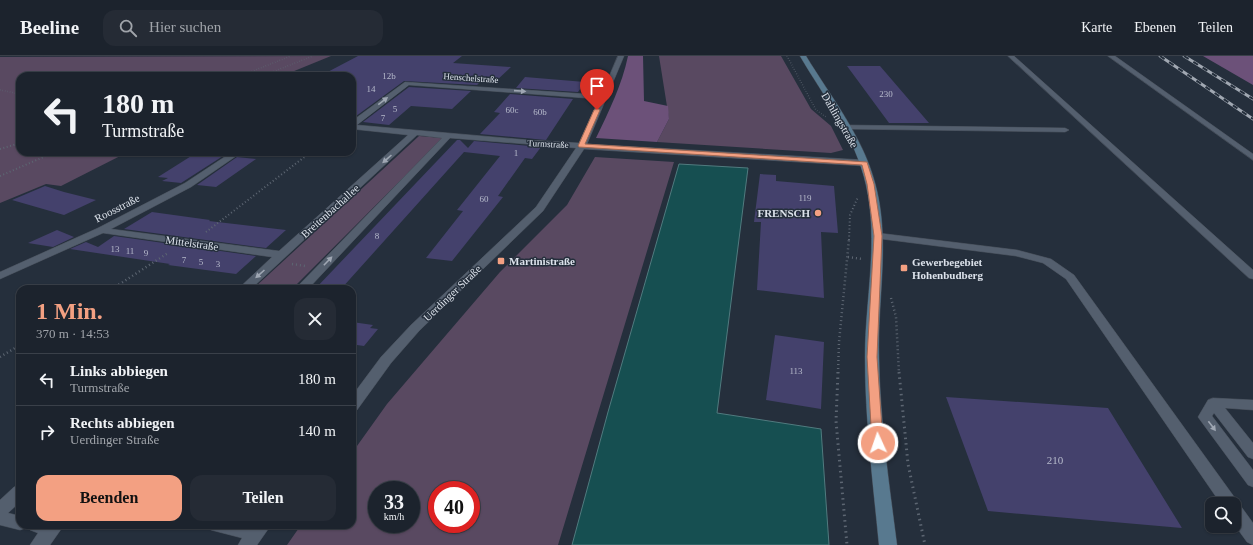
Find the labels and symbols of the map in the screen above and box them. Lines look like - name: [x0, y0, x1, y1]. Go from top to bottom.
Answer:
- pin: [580, 69, 614, 110]
- house number: 12b: [382, 71, 396, 81]
- street label: Henschelstraße: [443, 71, 499, 85]
- house number: 14: [367, 84, 376, 94]
- one-way arrow: [514, 87, 526, 94]
- house number: 230: [879, 89, 893, 99]
- street label: Dahlingstraße: [819, 90, 861, 150]
- one-way arrow: [377, 97, 388, 105]
- house number: 5: [393, 104, 398, 114]
- house number: 60c: [506, 105, 519, 115]
- house number: 60b: [533, 107, 547, 117]
- house number: 7: [381, 113, 386, 123]
- street label: Turmstraße: [527, 138, 569, 150]
- house number: 1: [514, 148, 518, 158]
- one-way arrow: [382, 154, 392, 163]
- street label: Breitenbachallee: [299, 182, 362, 240]
- street label: Roosstraße: [92, 192, 142, 224]
- house number: 119: [798, 193, 812, 203]
- house number: 60: [480, 194, 489, 204]
- place label: FRENSCH: [757, 207, 810, 219]
- marker: FRENSCH: [813, 208, 823, 218]
- house number: 8: [375, 231, 380, 241]
- street label: Mittelstraße: [165, 233, 219, 253]
- house number: 13: [111, 244, 120, 254]
- house number: 11: [126, 246, 134, 256]
- house number: 9: [144, 248, 149, 258]
- house number: 7: [182, 255, 187, 265]
- place label: Martinistraße: [509, 255, 575, 267]
- one-way arrow: [323, 256, 333, 266]
- marker: Martinistraße: [496, 256, 506, 266]
- place label: Gewerbegebiet Hohenbudberg: [912, 256, 983, 281]
- house number: 5: [199, 257, 204, 267]
- house number: 3: [216, 259, 221, 269]
- street label: Uerdinger Straße: [421, 262, 483, 324]
- marker: Gewerbegebiet Hohenbudberg: [899, 263, 909, 273]
- one-way arrow: [255, 270, 265, 279]
- house number: 113: [789, 366, 803, 376]
- one-way arrow: [1208, 420, 1216, 431]
- position arrow: [857, 422, 899, 464]
- house number: 210: [1047, 454, 1064, 466]
- speed limit sign: 40: [428, 481, 480, 533]

